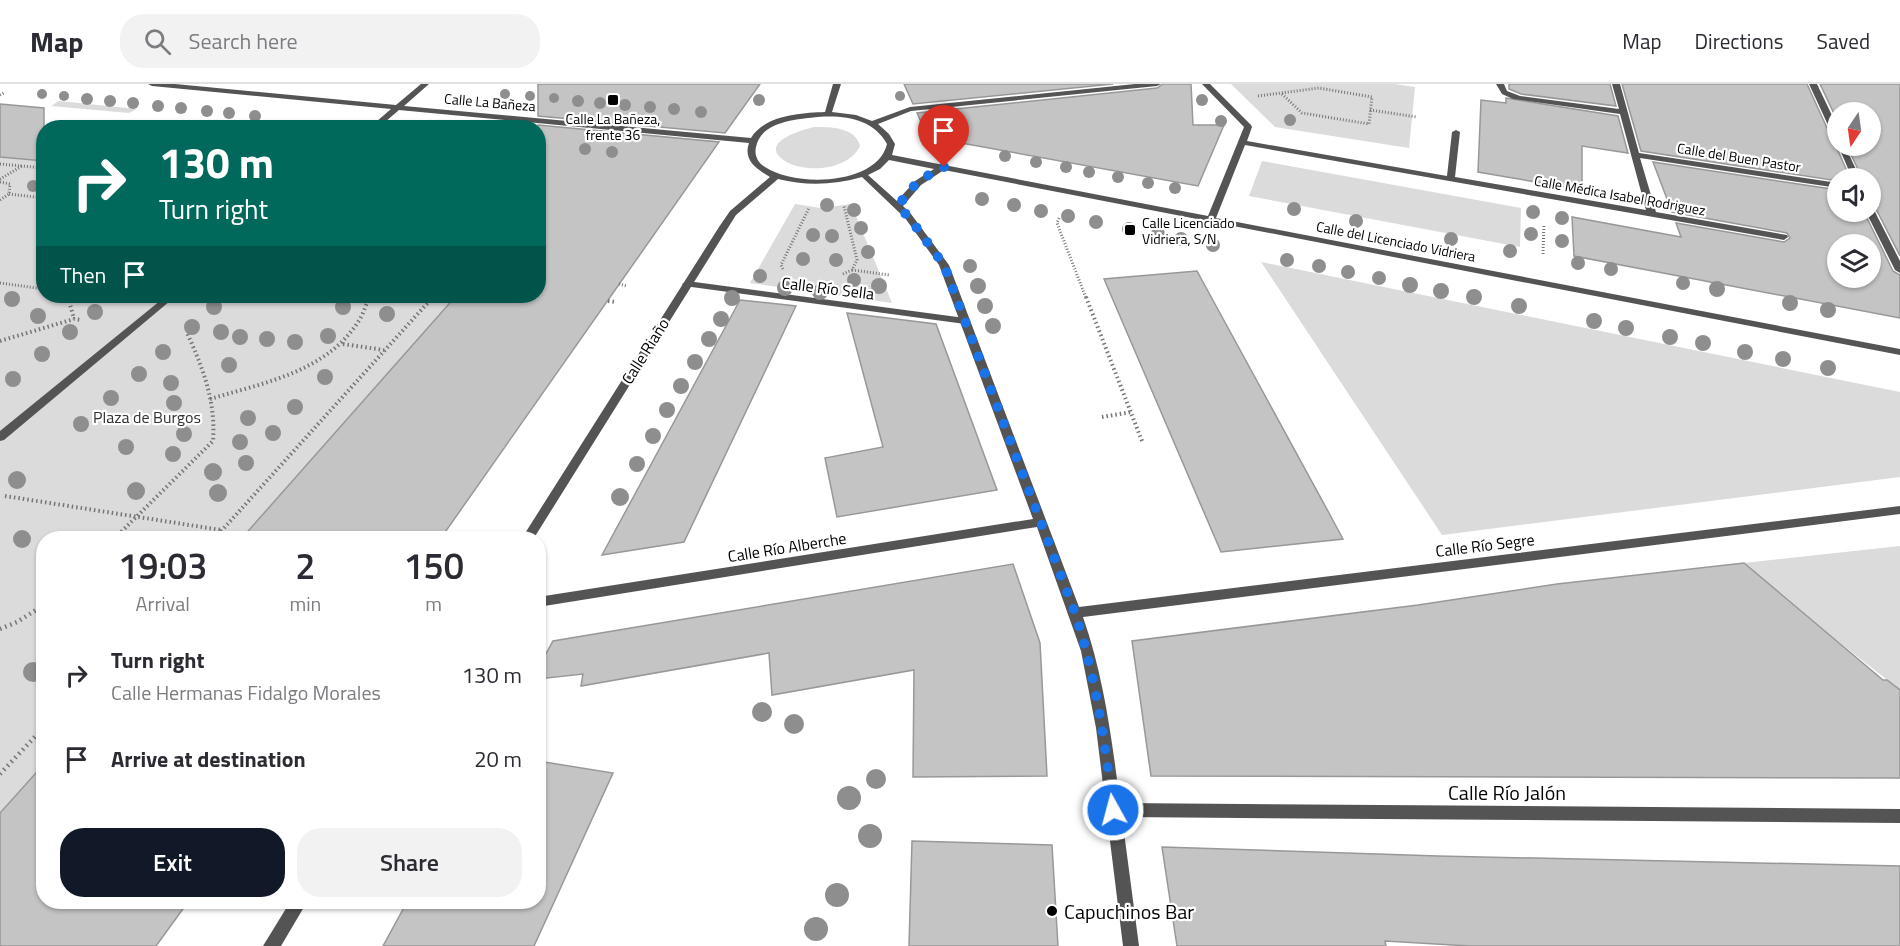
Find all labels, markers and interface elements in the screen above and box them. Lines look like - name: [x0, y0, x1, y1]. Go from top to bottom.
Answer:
- search box: [120, 14, 540, 68]
- text: Map: [30, 20, 84, 63]
- text: Search here: [189, 24, 298, 58]
- icon: search: [141, 25, 174, 58]
- text: Map: [1622, 25, 1662, 57]
- text: Directions: [1695, 25, 1784, 57]
- text: Saved: [1817, 25, 1870, 57]
- street label: Calle La Bañeza: [443, 88, 537, 116]
- marker: Calle La Bañeza, frente 36: [606, 93, 620, 107]
- north arrow: [1827, 102, 1881, 156]
- map controls: [1827, 102, 1881, 288]
- pin: [918, 105, 969, 167]
- place label: Calle La Bañeza, frente 36: [566, 108, 660, 145]
- icon: arrive: [927, 114, 960, 147]
- text: 130 m: [159, 130, 274, 194]
- street label: Calle del Buen Pastor: [1676, 137, 1802, 177]
- icon: right: [60, 144, 138, 222]
- button: sound: [1827, 168, 1881, 222]
- street label: Calle Médica Isabel Rodriguez: [1533, 170, 1707, 220]
- text: Turn right: [159, 188, 268, 229]
- place label: Calle Licenciado Vidriera, S/N: [1142, 212, 1235, 249]
- street label: Calle del Licenciado Vidriera: [1315, 215, 1477, 267]
- marker: Calle Licenciado Vidriera, S/N: [1123, 223, 1137, 237]
- button: layers: [1827, 234, 1881, 288]
- text: Then: [60, 258, 106, 292]
- icon: arrive: [118, 258, 151, 291]
- street label: Calle Río Sella: [780, 270, 876, 306]
- street label: Calle Riaño: [615, 313, 675, 389]
- park label: Plaza de Burgos: [93, 405, 201, 429]
- street label: Calle Río Alberche: [726, 526, 848, 568]
- street label: Calle Río Segre: [1434, 527, 1536, 563]
- text: 19:03: [118, 538, 207, 593]
- text: 2: [295, 538, 315, 593]
- text: 150: [403, 538, 464, 593]
- text: Arrival: [136, 588, 190, 619]
- text: min: [289, 588, 321, 619]
- text: m: [425, 588, 442, 619]
- text: Turn right: [111, 643, 205, 677]
- text: 130 m: [462, 658, 522, 692]
- icon: right: [60, 659, 93, 692]
- text: Calle Hermanas Fidalgo Morales: [111, 677, 381, 708]
- text: Arrive at destination: [111, 742, 306, 776]
- text: 20 m: [474, 742, 522, 776]
- icon: arrive: [60, 743, 93, 776]
- street label: Calle Río Jalón: [1448, 777, 1566, 808]
- position arrow: [1081, 778, 1145, 842]
- button: Exit: [60, 828, 285, 897]
- button: Share: [297, 828, 522, 897]
- place label: Capuchinos Bar: [1064, 896, 1194, 927]
- marker: Capuchinos Bar: [1045, 904, 1059, 918]

